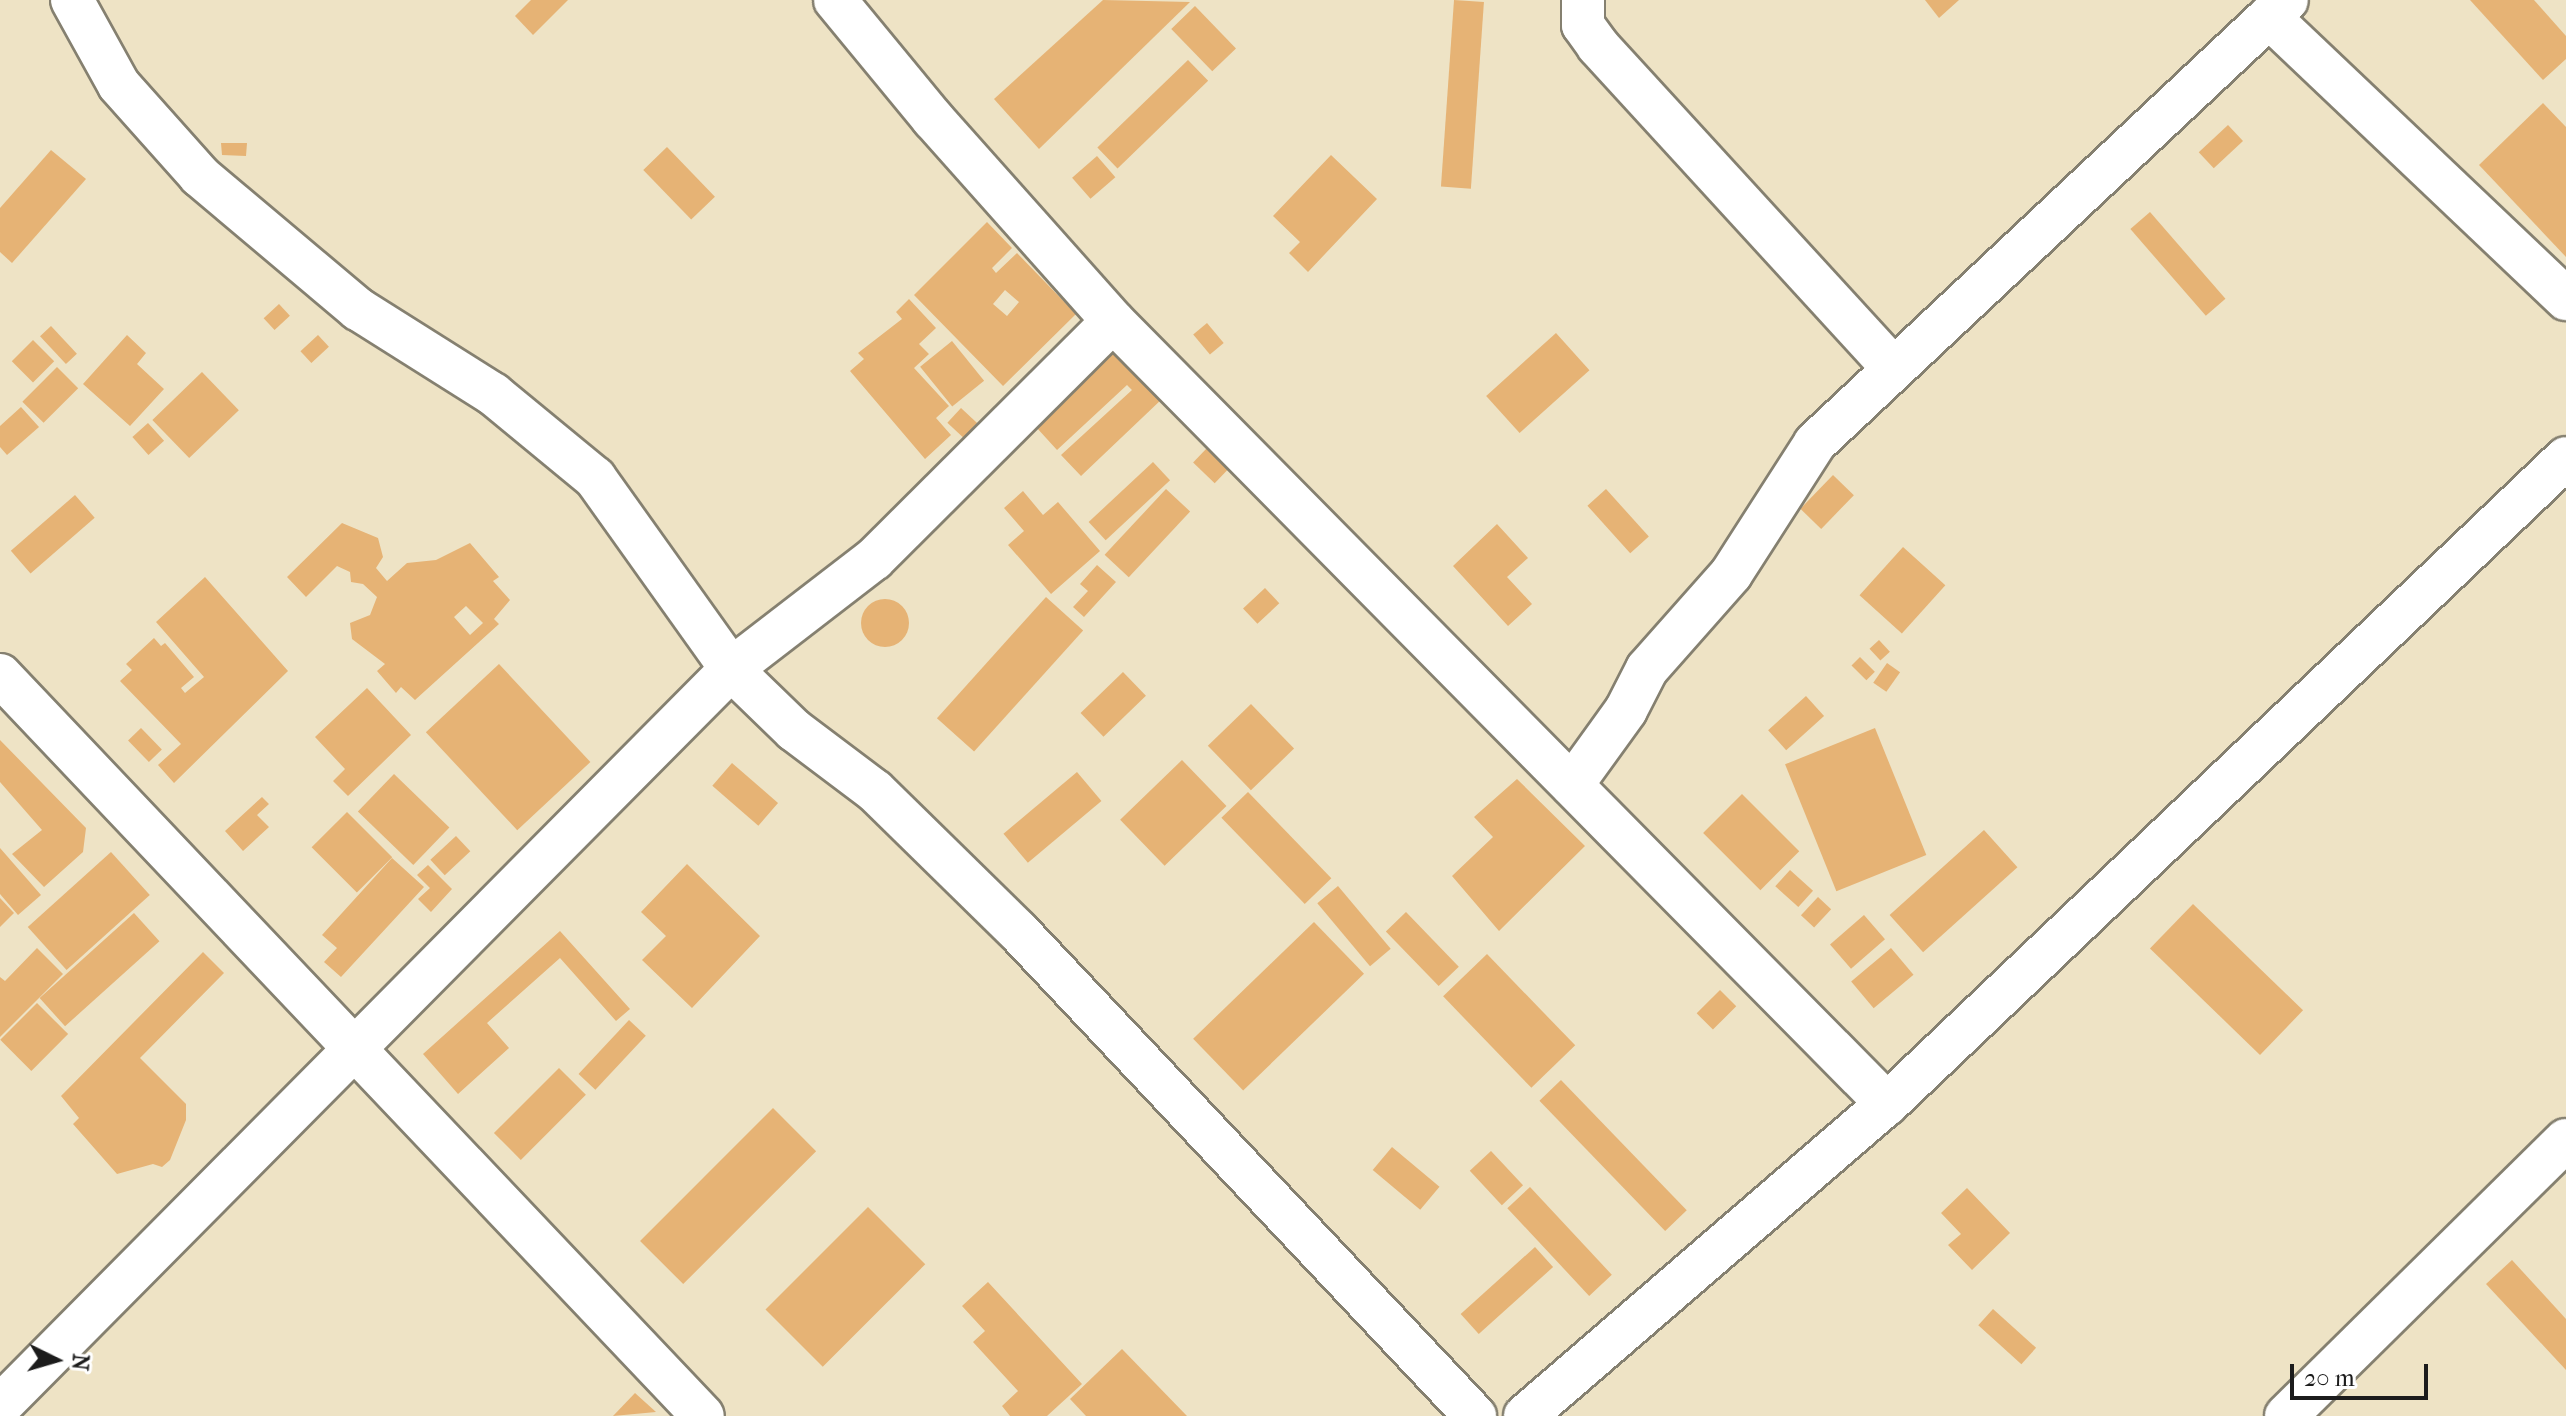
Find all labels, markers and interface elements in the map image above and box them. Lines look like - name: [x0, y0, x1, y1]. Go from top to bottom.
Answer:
- north arrow: [16, 1320, 96, 1400]
- scale bar: [2294, 1348, 2432, 1398]
- text: N: [66, 1353, 94, 1372]
- text: 20 m: [2304, 1364, 2355, 1392]

